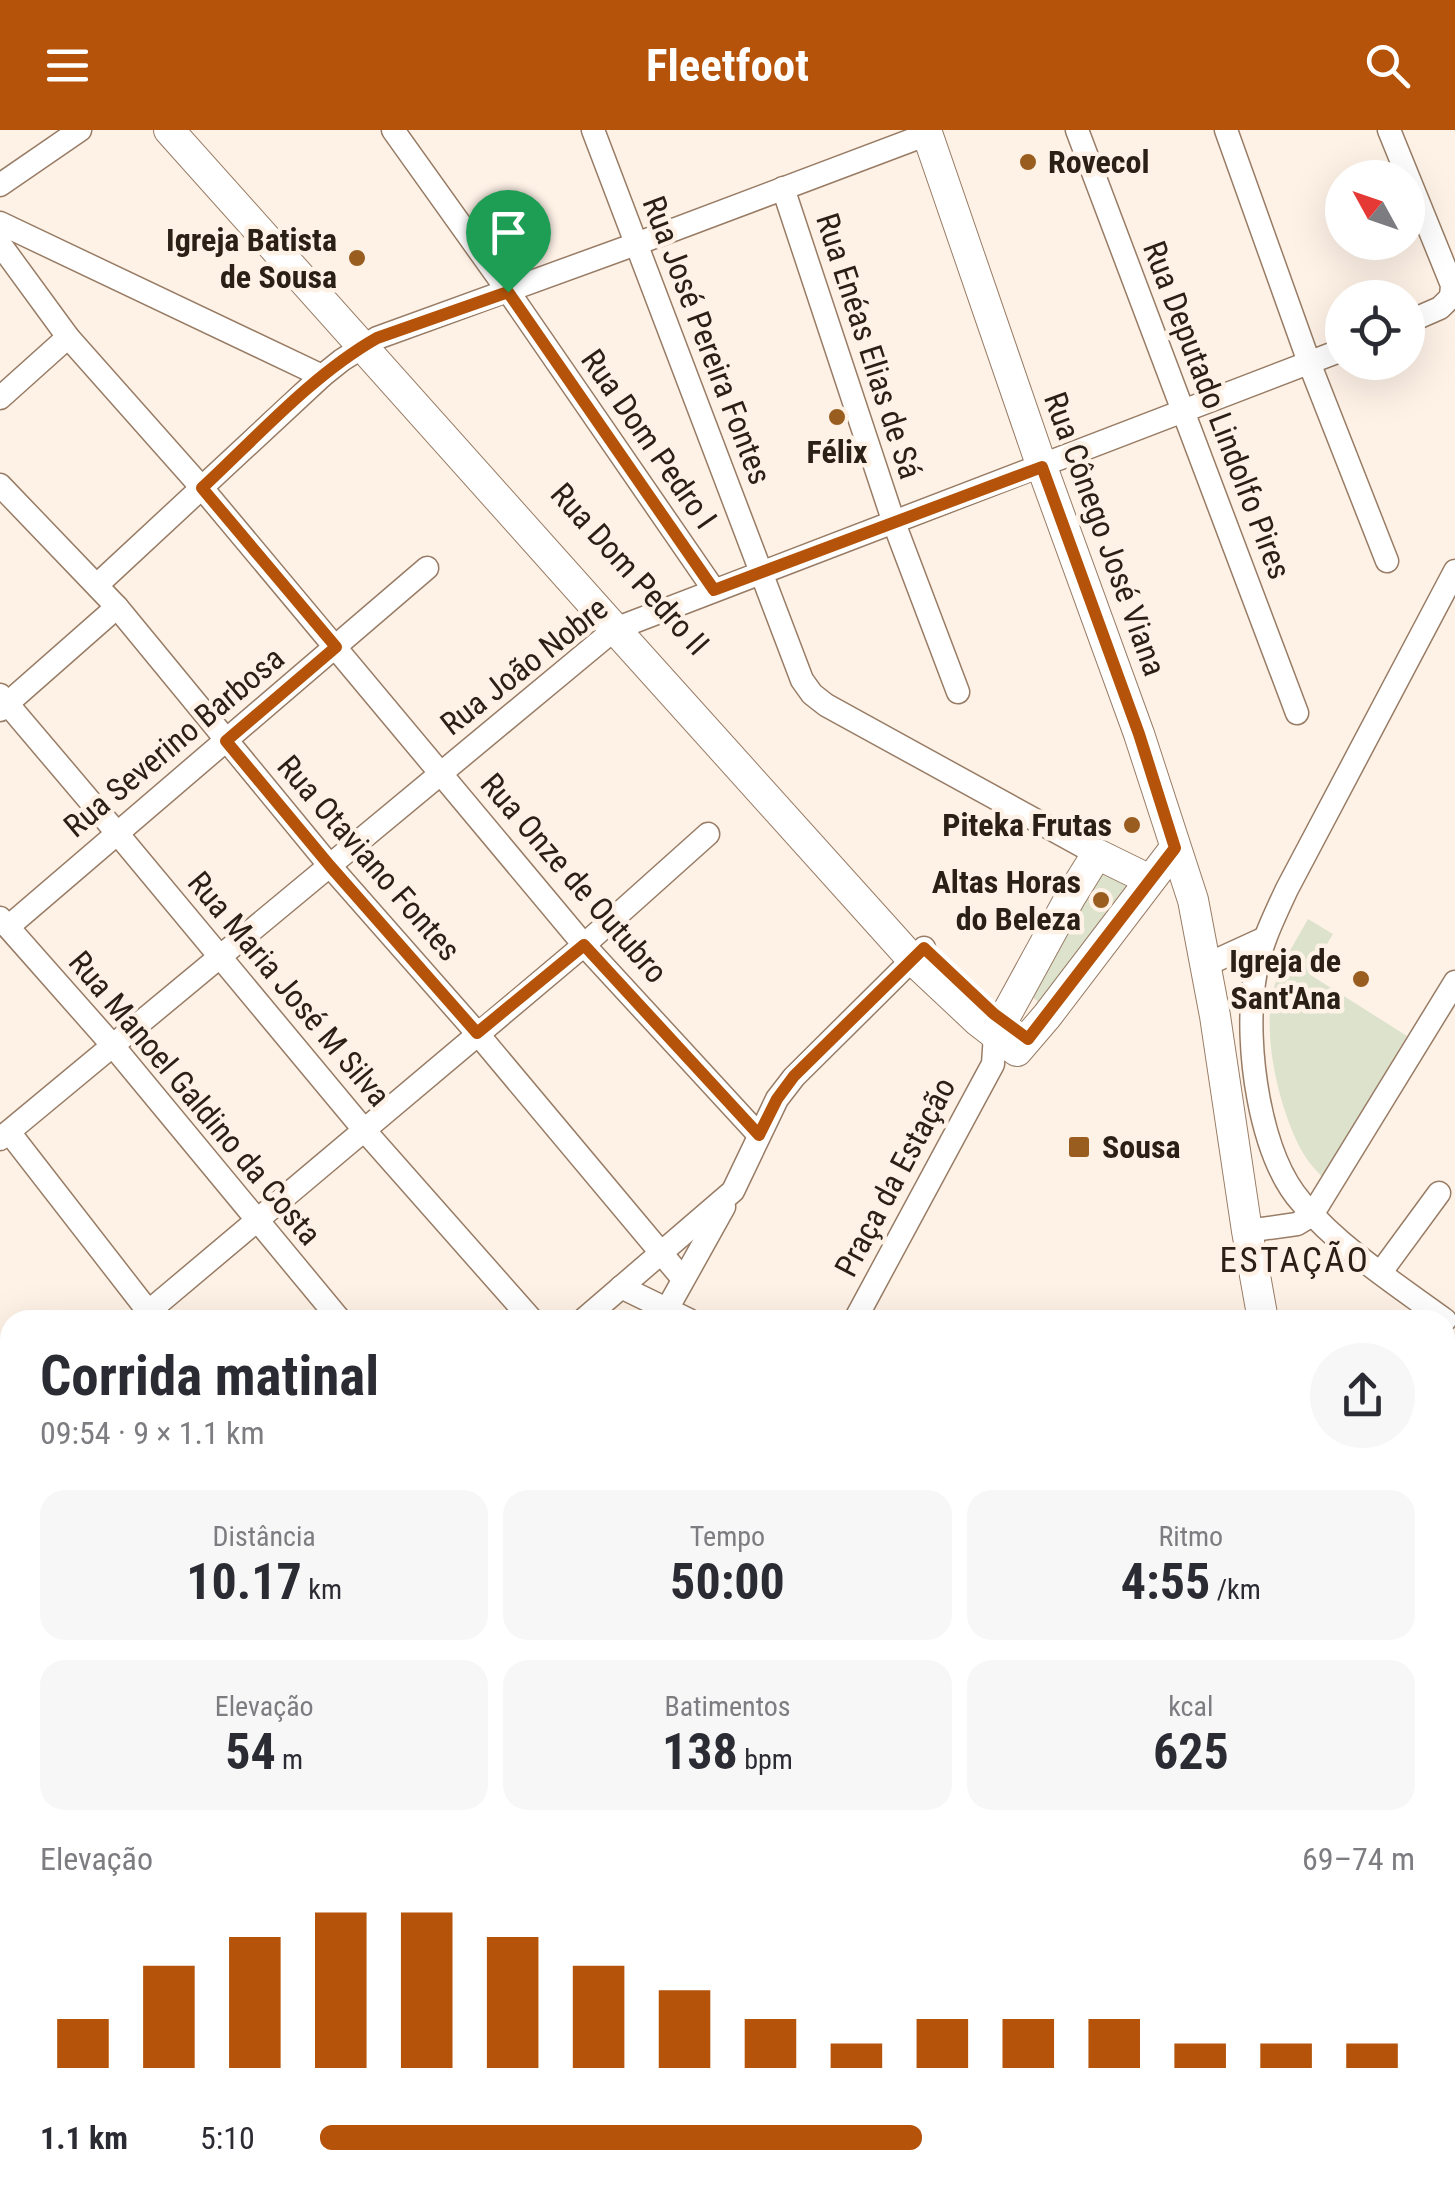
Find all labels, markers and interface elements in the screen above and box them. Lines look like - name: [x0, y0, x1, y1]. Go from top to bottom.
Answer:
- icon: menu: [40, 38, 95, 93]
- icon: search: [1360, 38, 1415, 93]
- text: Fleetfoot: [646, 39, 809, 92]
- place label: Rovecol: [1048, 143, 1150, 181]
- marker: Rovecol: [1017, 151, 1039, 173]
- north arrow: [1325, 160, 1425, 260]
- map controls: [1325, 160, 1425, 380]
- pin: [466, 190, 551, 293]
- street label: Rua José Pereira Fontes: [635, 191, 779, 489]
- icon: arrive: [481, 205, 536, 260]
- street label: Rua Enéas Elias de Sá: [808, 209, 930, 483]
- place label: Igreja Batista de Sousa: [166, 221, 337, 296]
- street label: Rua Deputado Lindolfo Pires: [1135, 236, 1299, 584]
- marker: Igreja Batista de Sousa: [346, 247, 368, 269]
- button: locate: [1325, 280, 1425, 380]
- street label: Rua Dom Pedro I: [573, 342, 725, 536]
- street label: Rua Cônego José Viana: [1036, 387, 1174, 681]
- marker: Félix: [826, 406, 848, 428]
- place label: Félix: [807, 433, 868, 471]
- street label: Rua Dom Pedro II: [543, 475, 717, 663]
- street label: Rua João Nobre: [433, 589, 615, 743]
- street label: Rua Severino Barbosa: [56, 639, 292, 845]
- street label: Rua Otaviano Fontes: [269, 747, 469, 969]
- street label: Rua Onze de Outubro: [473, 765, 675, 991]
- place label: Piteka Frutas: [942, 806, 1112, 844]
- marker: Piteka Frutas: [1121, 814, 1143, 836]
- place label: Altas Horas do Beleza: [932, 863, 1081, 938]
- street label: Rua Maria José M Silva: [180, 864, 398, 1114]
- marker: Altas Horas do Beleza: [1090, 889, 1112, 911]
- place label: Igreja de Sant'Ana: [1229, 942, 1341, 1017]
- street label: Rua Manoel Galdino da Costa: [61, 943, 329, 1253]
- marker: Igreja de Sant'Ana: [1350, 968, 1372, 990]
- street label: Praça da Estação: [827, 1071, 963, 1283]
- place label: Sousa: [1102, 1128, 1181, 1166]
- marker: Sousa: [1066, 1134, 1092, 1160]
- district label: ESTAÇÃO: [1220, 1240, 1370, 1281]
- button: share: [1310, 1343, 1415, 1448]
- text: Corrida matinal: [40, 1344, 379, 1408]
- text: 09:54 · 9 × 1.1 km: [40, 1414, 265, 1452]
- text: Distância: [213, 1520, 316, 1553]
- text: Tempo: [690, 1520, 765, 1553]
- text: Ritmo: [1158, 1520, 1223, 1553]
- text: 10.17: [186, 1553, 302, 1611]
- text: 50:00: [670, 1553, 785, 1611]
- text: 4:55: [1121, 1553, 1210, 1611]
- text: km: [302, 1573, 342, 1606]
- text: /km: [1210, 1573, 1261, 1606]
- text: Elevação: [215, 1690, 314, 1723]
- text: Batimentos: [664, 1690, 791, 1723]
- text: kcal: [1168, 1690, 1213, 1723]
- text: 54: [225, 1723, 276, 1781]
- text: 138: [662, 1723, 738, 1781]
- text: 625: [1153, 1723, 1229, 1781]
- text: m: [276, 1743, 303, 1776]
- text: bpm: [738, 1743, 793, 1776]
- text: Elevação: [40, 1840, 153, 1878]
- text: 69–74 m: [1302, 1840, 1415, 1878]
- text: 1.1 km: [40, 2119, 128, 2157]
- text: 5:10: [200, 2119, 255, 2157]

